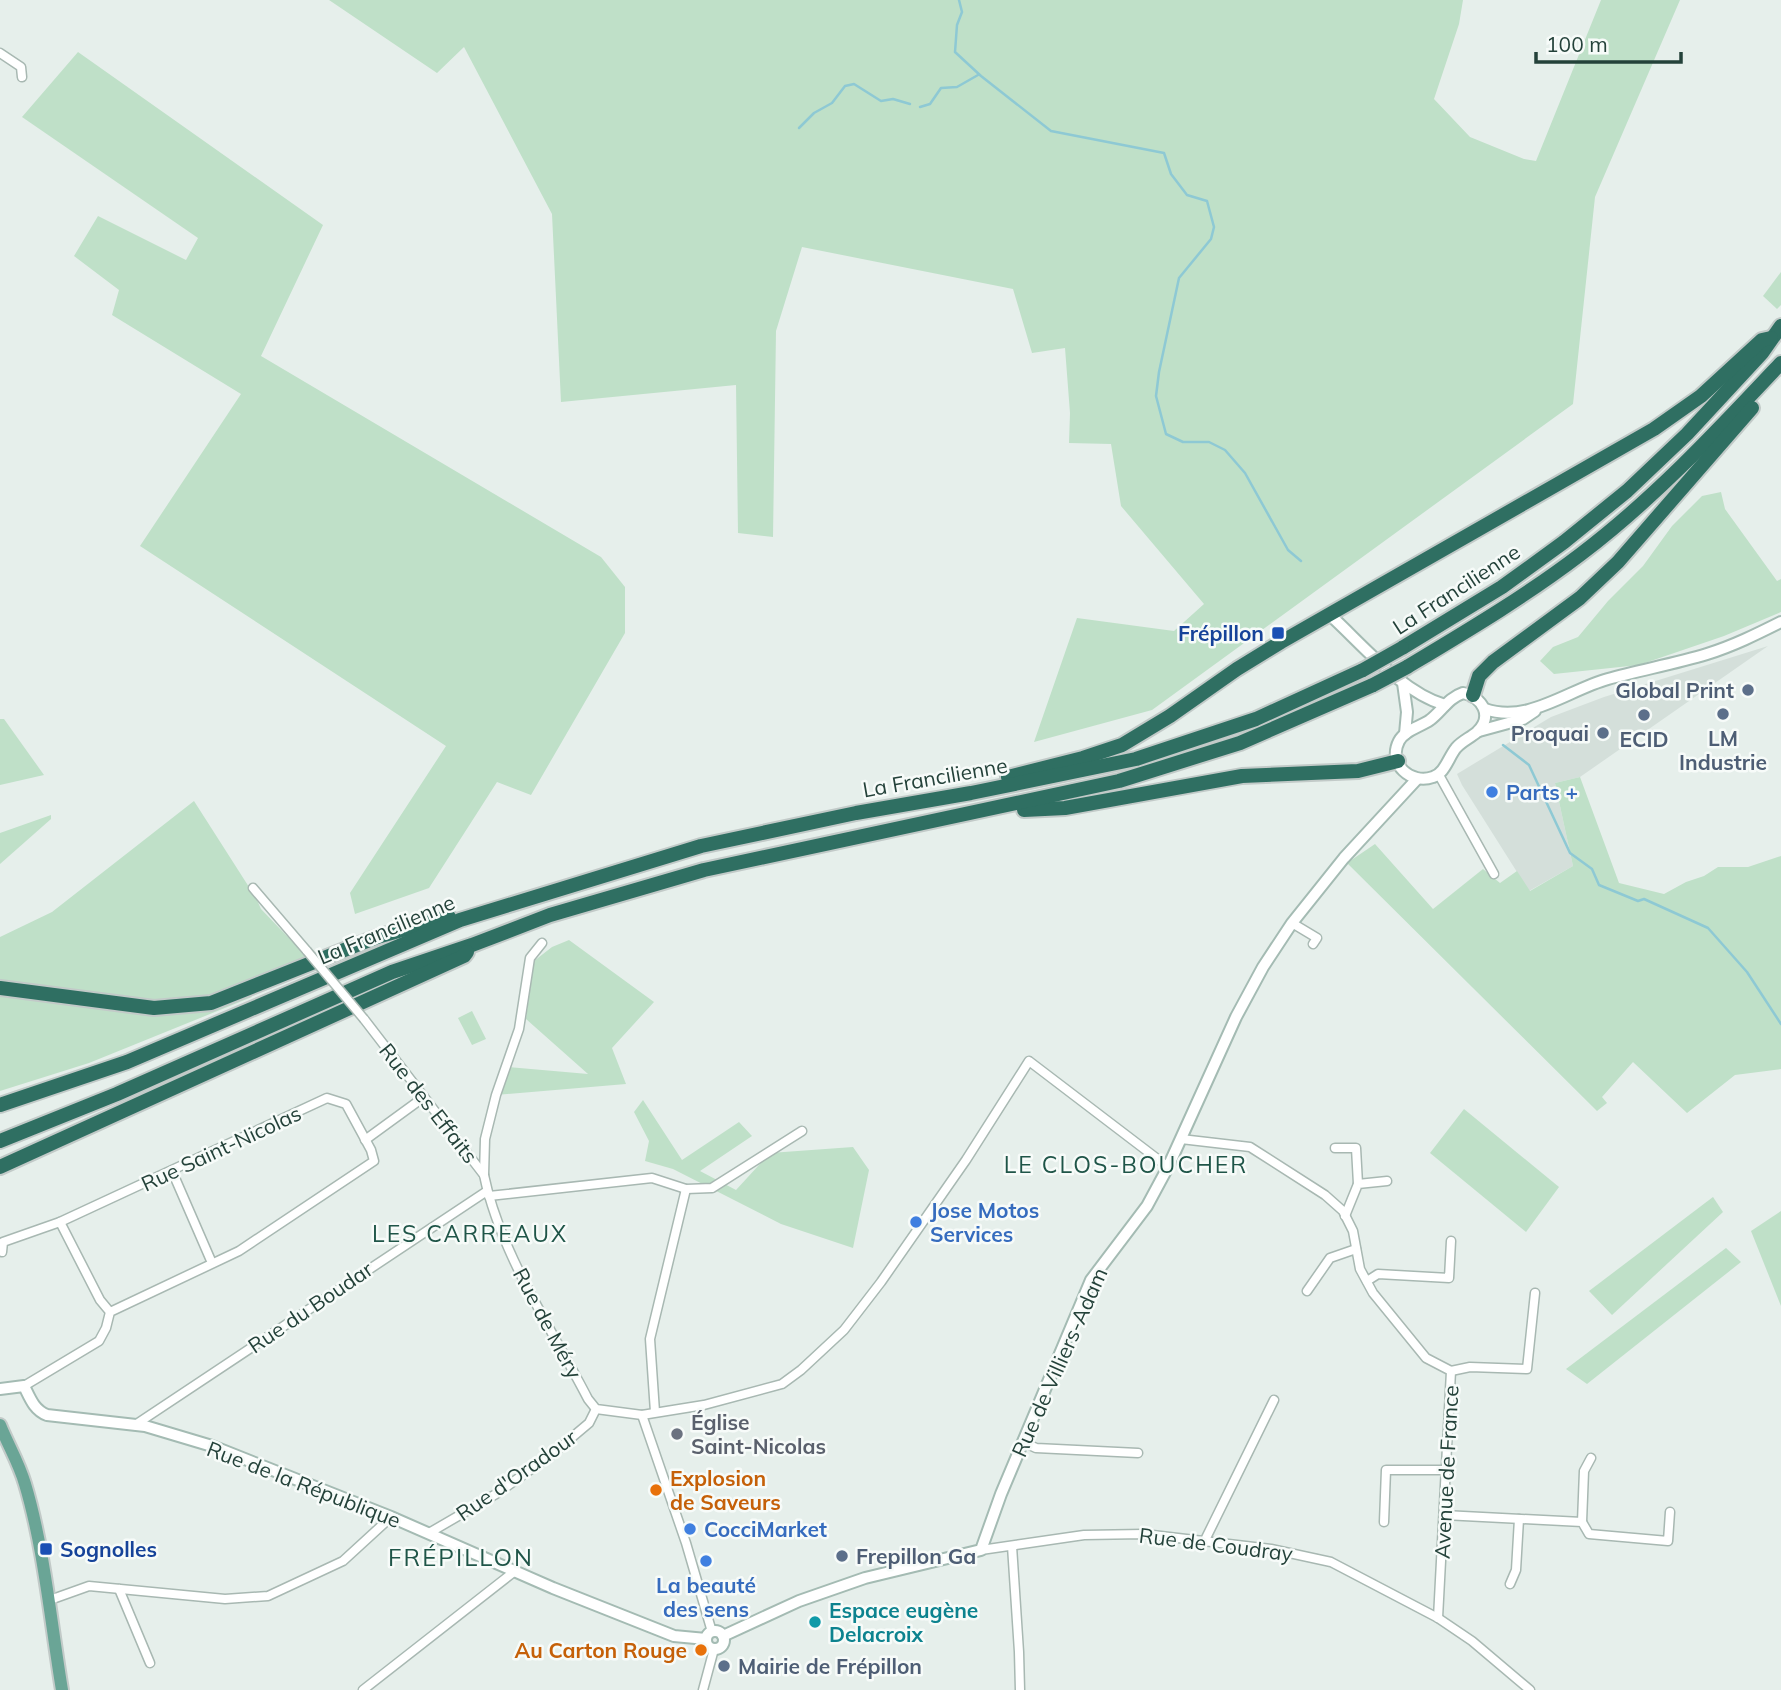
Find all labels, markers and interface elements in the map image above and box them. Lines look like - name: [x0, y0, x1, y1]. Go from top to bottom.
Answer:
- scale bar: [1536, 21, 1681, 65]
- text: 100 m: [1546, 31, 1608, 57]
- street label: La Francilienne: [1388, 538, 1524, 640]
- place label: Frépillon: [1178, 620, 1264, 646]
- marker: Frépillon: [1270, 625, 1286, 641]
- place label: Global Print: [1615, 677, 1734, 703]
- marker: Global Print: [1740, 682, 1756, 698]
- marker: LM Industrie: [1715, 706, 1731, 722]
- marker: ECID: [1636, 707, 1652, 723]
- place label: Proquai: [1511, 720, 1589, 746]
- marker: Proquai: [1595, 725, 1611, 741]
- place label: LM Industrie: [1679, 725, 1767, 775]
- place label: ECID: [1620, 726, 1668, 752]
- street label: La Francilienne: [861, 751, 1009, 803]
- place label: Parts +: [1506, 779, 1578, 805]
- marker: Parts +: [1484, 784, 1500, 800]
- street label: La Francilienne: [314, 888, 458, 970]
- street label: Rue des Effaits: [374, 1038, 484, 1168]
- street label: Rue Saint-Nicolas: [137, 1100, 305, 1196]
- district label: LE CLOS-BOUCHER: [1004, 1150, 1248, 1179]
- place label: Jose Motos Services: [930, 1197, 1039, 1247]
- marker: Jose Motos Services: [908, 1214, 924, 1230]
- district label: LES CARREAUX: [372, 1219, 568, 1248]
- street label: Rue du Boudar: [243, 1255, 378, 1358]
- street label: Rue de Méry: [508, 1263, 588, 1383]
- street label: Rue de Villiers-Adam: [1006, 1263, 1112, 1461]
- street label: Avenue de France: [1428, 1385, 1464, 1559]
- place label: Église Saint-Nicolas: [691, 1409, 826, 1459]
- street label: Rue d'Oradour: [451, 1424, 582, 1526]
- marker: Église Saint-Nicolas: [669, 1426, 685, 1442]
- street label: Rue de la République: [204, 1435, 404, 1533]
- place label: Explosion de Saveurs: [670, 1465, 781, 1515]
- marker: Explosion de Saveurs: [648, 1482, 664, 1498]
- place label: CocciMarket: [704, 1516, 827, 1542]
- marker: CocciMarket: [682, 1521, 698, 1537]
- street label: Rue de Coudray: [1138, 1522, 1294, 1566]
- place label: Sognolles: [60, 1536, 157, 1562]
- marker: Sognolles: [38, 1541, 54, 1557]
- district label: FRÉPILLON: [388, 1542, 534, 1572]
- place label: Frepillon Ga: [856, 1543, 976, 1569]
- marker: Frepillon Ga: [834, 1548, 850, 1564]
- marker: La beauté des sens: [698, 1553, 714, 1569]
- place label: La beauté des sens: [656, 1572, 756, 1622]
- place label: Espace eugène Delacroix: [829, 1597, 978, 1647]
- marker: Espace eugène Delacroix: [807, 1614, 823, 1630]
- place label: Au Carton Rouge: [514, 1637, 687, 1663]
- marker: Au Carton Rouge: [693, 1642, 709, 1658]
- place label: Mairie de Frépillon: [738, 1653, 922, 1679]
- marker: Mairie de Frépillon: [716, 1658, 732, 1674]

